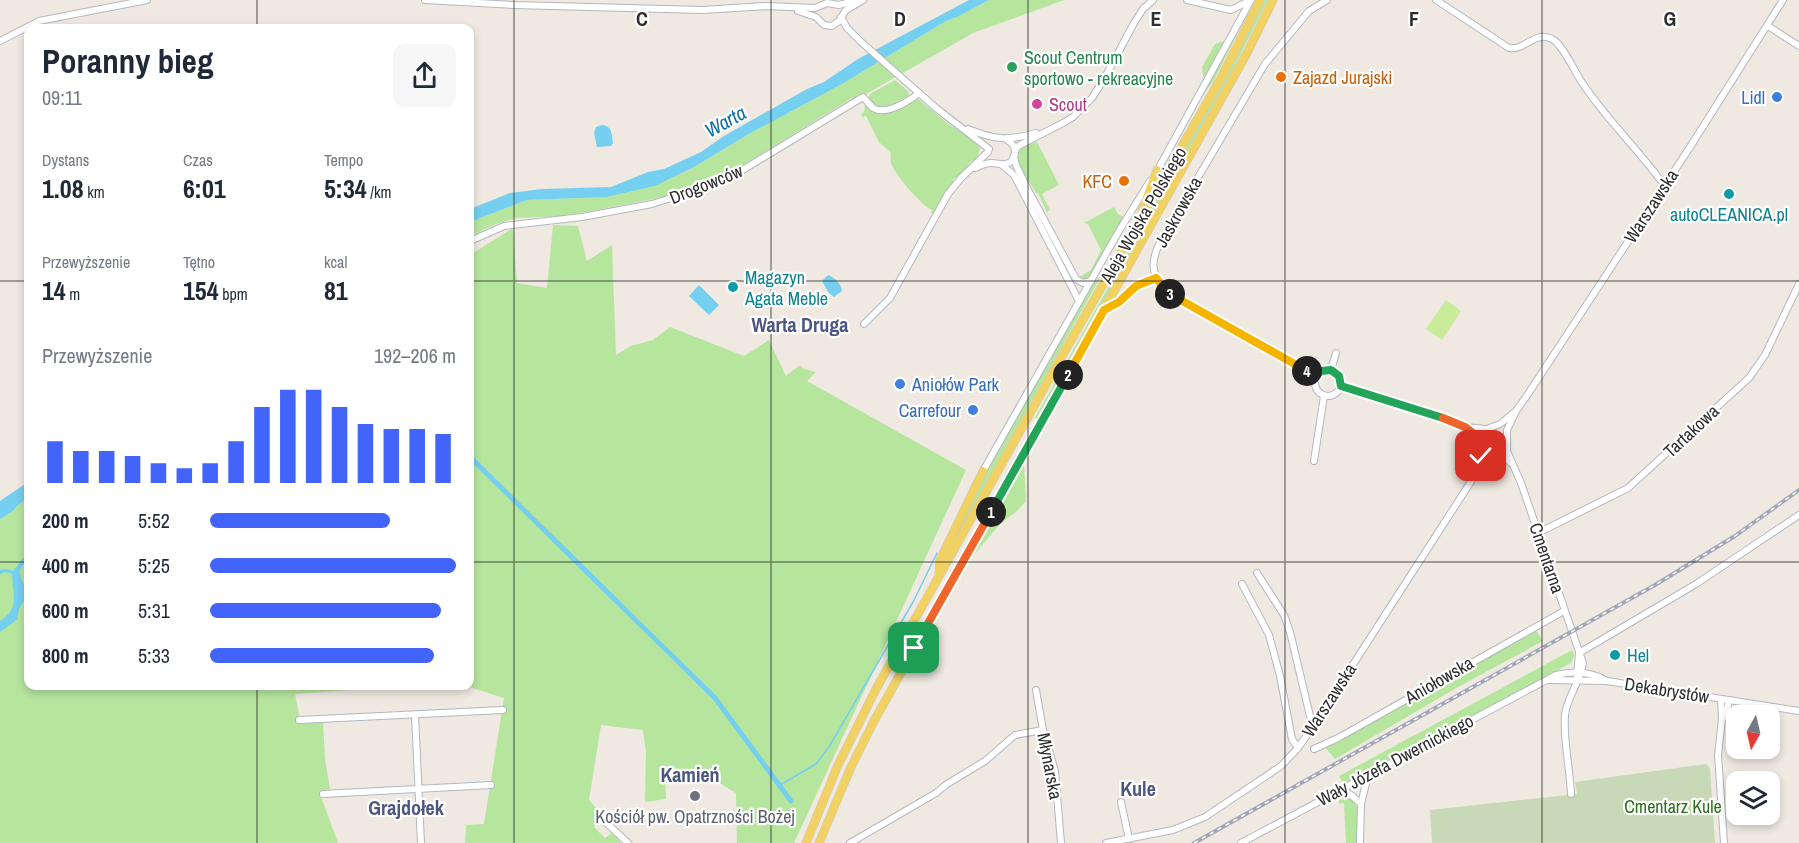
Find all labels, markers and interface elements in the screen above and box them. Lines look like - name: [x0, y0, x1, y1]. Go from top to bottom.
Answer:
- text: C: [636, 5, 648, 32]
- text: D: [894, 5, 906, 32]
- text: E: [1151, 5, 1162, 32]
- text: F: [1409, 5, 1419, 32]
- text: G: [1664, 5, 1676, 32]
- text: Poranny bieg: [42, 39, 213, 83]
- button: share: [393, 44, 456, 107]
- place label: Scout Centrum sportowo - rekreacyjne: [1024, 45, 1173, 91]
- marker: Scout Centrum sportowo - rekreacyjne: [1005, 60, 1019, 74]
- place label: Zajazd Jurajski: [1293, 65, 1392, 90]
- marker: Zajazd Jurajski: [1274, 70, 1288, 84]
- text: 09:11: [42, 84, 82, 111]
- place label: Lidl: [1741, 85, 1765, 110]
- marker: Lidl: [1770, 90, 1784, 104]
- place label: Scout: [1049, 92, 1087, 117]
- marker: Scout: [1030, 97, 1044, 111]
- water label: Warta: [699, 99, 751, 143]
- street label: Aleja Wojska Polskiego: [1093, 142, 1192, 289]
- text: Dystans: [42, 149, 89, 171]
- text: Czas: [183, 149, 213, 171]
- text: Tempo: [324, 149, 363, 171]
- street label: Drogowców: [666, 158, 747, 210]
- street label: Warszawska: [1618, 164, 1684, 248]
- place label: KFC: [1082, 169, 1112, 194]
- text: 1.08: [42, 171, 84, 206]
- text: 6:01: [183, 171, 226, 206]
- text: 5:34: [324, 171, 367, 206]
- street label: Jaskrowska: [1148, 172, 1208, 252]
- marker: KFC: [1117, 174, 1131, 188]
- text: km: [84, 181, 105, 203]
- text: /km: [367, 181, 391, 203]
- marker: autoCLEANICA.pl: [1722, 187, 1736, 201]
- place label: autoCLEANICA.pl: [1670, 202, 1788, 227]
- text: Przewyższenie: [42, 251, 130, 273]
- text: Tętno: [183, 251, 215, 273]
- text: kcal: [324, 251, 347, 273]
- place label: Magazyn Agata Meble: [744, 265, 828, 311]
- text: 14: [42, 273, 66, 308]
- text: 154: [183, 273, 219, 308]
- text: 81: [324, 273, 348, 308]
- pin: 3: [1155, 279, 1185, 309]
- marker: Magazyn Agata Meble: [726, 280, 740, 294]
- text: m: [66, 283, 80, 305]
- text: bpm: [219, 283, 248, 305]
- text: 3: [1166, 283, 1174, 305]
- district label: Warta Druga: [752, 311, 848, 338]
- text: Przewyższenie: [42, 342, 152, 369]
- text: 192–206 m: [374, 342, 456, 369]
- pin: 4: [1292, 356, 1322, 386]
- pin: 2: [1053, 360, 1083, 390]
- text: 4: [1303, 360, 1311, 382]
- text: 2: [1064, 364, 1072, 386]
- place label: Aniołów Park: [911, 372, 1000, 397]
- marker: Aniołów Park: [893, 377, 907, 391]
- place label: Carrefour: [899, 398, 961, 423]
- street label: Tartakowa: [1658, 399, 1724, 463]
- marker: Carrefour: [966, 403, 980, 417]
- pin: [1455, 430, 1506, 481]
- icon: check: [1464, 439, 1497, 472]
- pin: 1: [976, 497, 1006, 527]
- text: 1: [987, 501, 995, 523]
- text: 200 m: [42, 507, 89, 534]
- text: 5:52: [138, 507, 170, 534]
- street label: Cmentarna: [1523, 519, 1571, 597]
- text: 400 m: [42, 552, 89, 579]
- text: 5:25: [138, 552, 170, 579]
- text: 600 m: [42, 597, 89, 624]
- text: 5:31: [138, 597, 170, 624]
- pin: [888, 622, 939, 673]
- icon: arrive: [897, 631, 930, 664]
- text: 800 m: [42, 642, 89, 669]
- text: 5:33: [138, 642, 170, 669]
- place label: Hel: [1627, 643, 1649, 668]
- marker: Hel: [1608, 648, 1622, 662]
- street label: Aniołowska: [1399, 650, 1478, 710]
- street label: Warszawska: [1296, 658, 1362, 742]
- street label: Dekabrystów: [1623, 671, 1711, 709]
- north arrow: [1726, 705, 1780, 759]
- map controls: [1726, 705, 1780, 825]
- street label: Wały Józefa Dwernickiego: [1312, 708, 1478, 812]
- street label: Młynarska: [1031, 731, 1069, 801]
- district label: Kamień: [660, 761, 720, 788]
- button: layers: [1726, 771, 1780, 825]
- district label: Kule: [1120, 775, 1156, 802]
- marker: Kościół pw. Opatrzności Bożej: [688, 789, 702, 803]
- district label: Grajdołek: [368, 794, 445, 821]
- park label: Cmentarz Kule: [1624, 794, 1722, 819]
- place label: Kościół pw. Opatrzności Bożej: [595, 804, 795, 829]

